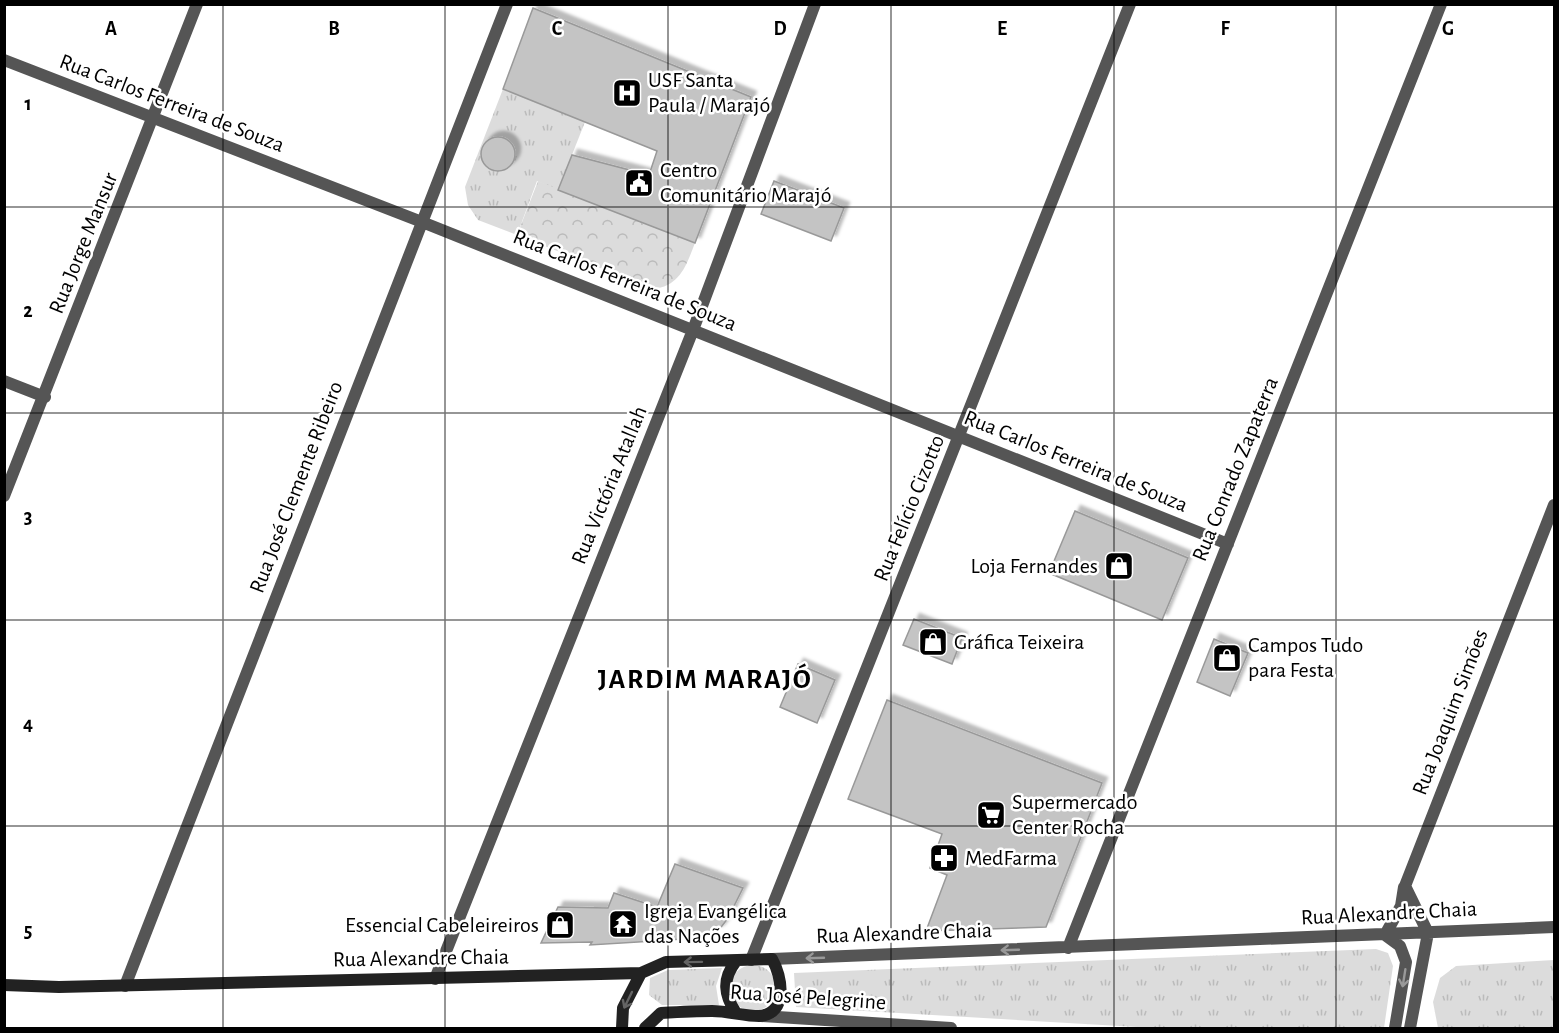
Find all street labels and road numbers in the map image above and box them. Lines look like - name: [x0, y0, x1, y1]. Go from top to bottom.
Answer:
- street label: Rua Carlos Ferreira de Souza: [57, 50, 287, 156]
- street label: Rua Jorge Mansur: [45, 169, 121, 317]
- street label: Rua Carlos Ferreira de Souza: [510, 225, 740, 335]
- street label: Rua Conrado Zapaterra: [1188, 374, 1282, 564]
- street label: Rua José Clemente Ribeiro: [245, 378, 347, 596]
- street label: Rua Victória Atallah: [567, 403, 651, 567]
- street label: Rua Carlos Ferreira de Souza: [961, 406, 1191, 516]
- street label: Rua Felício Cizotto: [870, 432, 948, 584]
- street label: Rua Joaquim Simões: [1408, 626, 1492, 798]
- street label: Rua Alexandre Chaia: [1300, 897, 1478, 929]
- street label: Rua Alexandre Chaia: [816, 919, 992, 947]
- street label: Rua Alexandre Chaia: [333, 945, 509, 971]
- street label: Rua José Pelegrine: [729, 981, 887, 1013]

